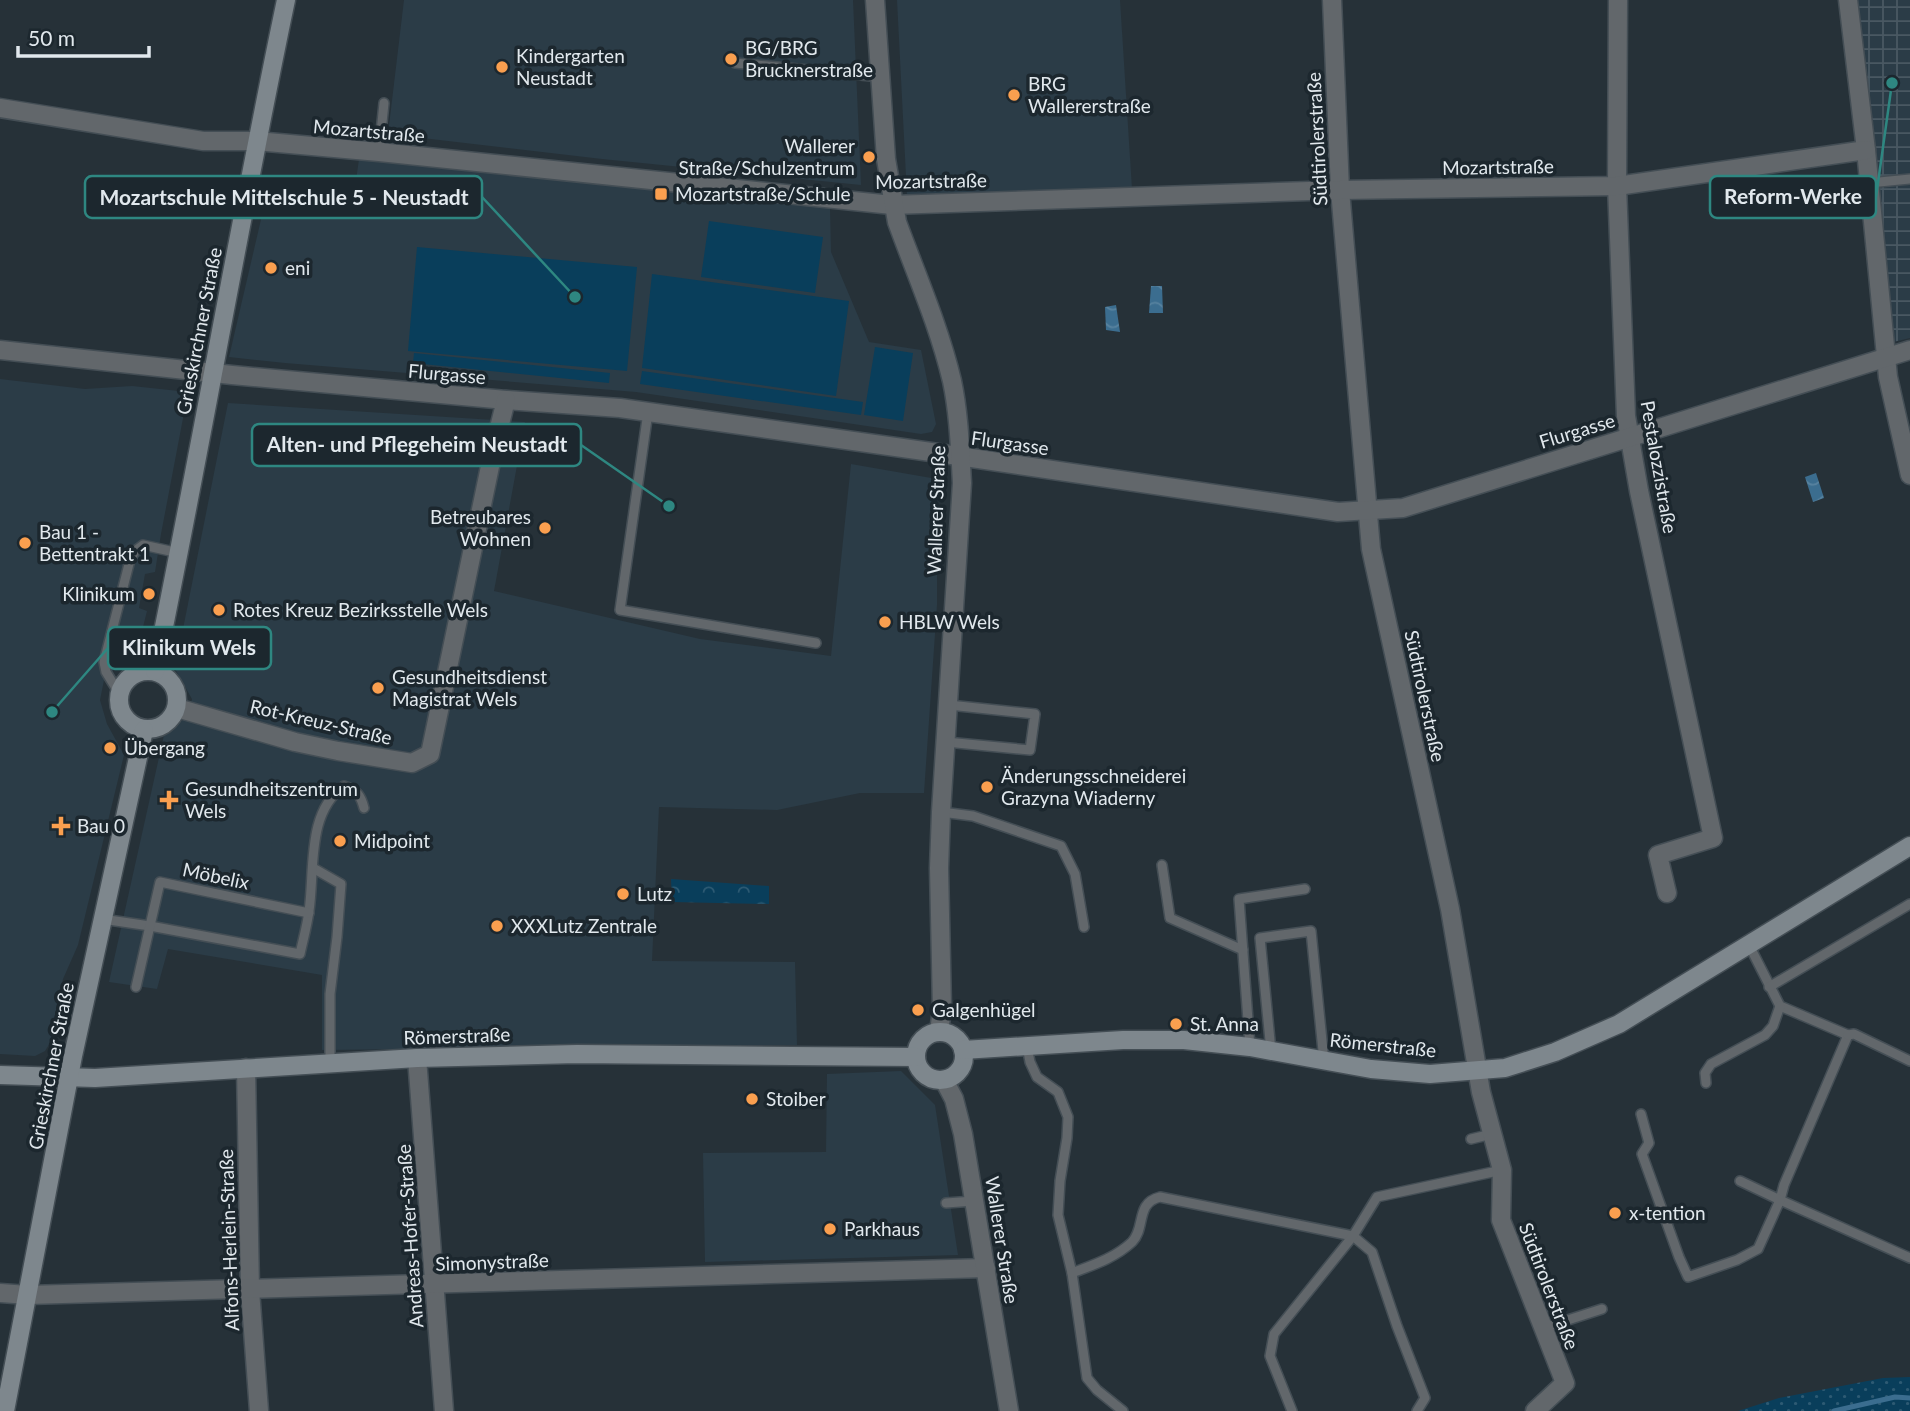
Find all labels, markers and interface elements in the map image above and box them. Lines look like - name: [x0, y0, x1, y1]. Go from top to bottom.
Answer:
- scale bar: [18, 14, 149, 58]
- text: 50 m: [28, 25, 75, 50]
- place label: BG/BRG Brucknerstraße: [745, 36, 873, 81]
- place label: Kindergarten Neustadt: [516, 44, 625, 89]
- marker: BG/BRG Brucknerstraße: [723, 51, 739, 67]
- marker: Kindergarten Neustadt: [494, 59, 510, 75]
- place label: BRG Wallererstraße: [1028, 72, 1151, 117]
- street label: Südtirolerstraße: [1302, 72, 1331, 207]
- marker: BRG Wallererstraße: [1006, 87, 1022, 103]
- street label: Mozartstraße: [312, 114, 426, 147]
- place label: Wallerer Straße/Schulzentrum: [679, 134, 855, 179]
- marker: Wallerer Straße/Schulzentrum: [861, 149, 877, 165]
- street label: Mozartstraße: [1442, 154, 1554, 179]
- street label: Mozartstraße: [875, 168, 987, 193]
- callout: Mozartschule Mittelschule 5 - Neustadt: [85, 176, 482, 218]
- callout: Reform-Werke: [1710, 176, 1876, 218]
- place label: Mozartstraße/Schule: [675, 182, 851, 205]
- text: Reform-Werke: [1724, 183, 1862, 208]
- text: Mozartschule Mittelschule 5 - Neustadt: [99, 184, 469, 209]
- marker: Mozartstraße/Schule: [653, 186, 669, 202]
- street label: Grieskirchner Straße: [171, 245, 226, 416]
- place label: eni: [285, 256, 310, 279]
- marker: eni: [263, 260, 279, 276]
- street label: Flurgasse: [407, 359, 487, 388]
- street label: Pestalozzistraße: [1636, 399, 1682, 535]
- street label: Flurgasse: [1536, 408, 1618, 453]
- callout: Alten- und Pflegeheim Neustadt: [252, 424, 581, 466]
- street label: Flurgasse: [970, 426, 1050, 459]
- text: Alten- und Pflegeheim Neustadt: [266, 431, 568, 456]
- street label: Wallerer Straße: [922, 445, 949, 575]
- place label: Betreubares Wohnen: [430, 505, 531, 550]
- place label: Bau 1 - Bettentrakt 1: [39, 520, 150, 565]
- marker: Betreubares Wohnen: [537, 520, 553, 536]
- marker: Bau 1 - Bettentrakt 1: [17, 535, 33, 551]
- place label: Klinikum: [62, 582, 135, 605]
- marker: Klinikum: [141, 586, 157, 602]
- place label: Rotes Kreuz Bezirksstelle Wels: [233, 598, 488, 621]
- marker: Rotes Kreuz Bezirksstelle Wels: [211, 602, 227, 618]
- place label: HBLW Wels: [899, 610, 1000, 633]
- marker: HBLW Wels: [877, 614, 893, 630]
- callout: Klinikum Wels: [108, 627, 271, 669]
- street label: Südtirolerstraße: [1400, 628, 1451, 764]
- text: Klinikum Wels: [122, 634, 256, 659]
- place label: Gesundheitsdienst Magistrat Wels: [392, 665, 547, 710]
- marker: Gesundheitsdienst Magistrat Wels: [370, 680, 386, 696]
- street label: Rot-Kreuz-Straße: [248, 694, 394, 749]
- place label: Übergang: [124, 736, 205, 759]
- marker: Übergang: [102, 740, 118, 756]
- place label: Änderungsschneiderei Grazyna Wiaderny: [1001, 764, 1186, 809]
- place label: Gesundheitszentrum Wels: [185, 777, 358, 822]
- marker: Änderungsschneiderei Grazyna Wiaderny: [979, 779, 995, 795]
- marker: Gesundheitszentrum Wels: [159, 790, 179, 810]
- place label: Bau 0: [77, 814, 125, 837]
- marker: Bau 0: [51, 816, 71, 836]
- place label: Midpoint: [354, 829, 430, 852]
- marker: Midpoint: [332, 833, 348, 849]
- street label: Möbelix: [181, 857, 252, 894]
- place label: Lutz: [637, 882, 672, 905]
- marker: Lutz: [615, 886, 631, 902]
- place label: XXXLutz Zentrale: [511, 914, 657, 937]
- marker: XXXLutz Zentrale: [489, 918, 505, 934]
- street label: Grieskirchner Straße: [23, 980, 78, 1151]
- place label: Galgenhügel: [932, 998, 1036, 1021]
- marker: Galgenhügel: [910, 1002, 926, 1018]
- place label: St. Anna: [1190, 1012, 1259, 1035]
- marker: St. Anna: [1168, 1016, 1184, 1032]
- street label: Römerstraße: [403, 1022, 511, 1049]
- street label: Römerstraße: [1329, 1027, 1437, 1062]
- place label: Stoiber: [766, 1087, 826, 1110]
- marker: Stoiber: [744, 1091, 760, 1107]
- street label: Andreas-Hofer-Straße: [392, 1143, 427, 1329]
- street label: Alfons-Herlein-Straße: [214, 1149, 243, 1331]
- street label: Wallerer Straße: [981, 1174, 1024, 1305]
- place label: x-tention: [1629, 1201, 1706, 1224]
- marker: x-tention: [1607, 1205, 1623, 1221]
- place label: Parkhaus: [844, 1217, 920, 1240]
- street label: Südtirolerstraße: [1515, 1219, 1584, 1353]
- marker: Parkhaus: [822, 1221, 838, 1237]
- street label: Simonystraße: [435, 1248, 549, 1275]

